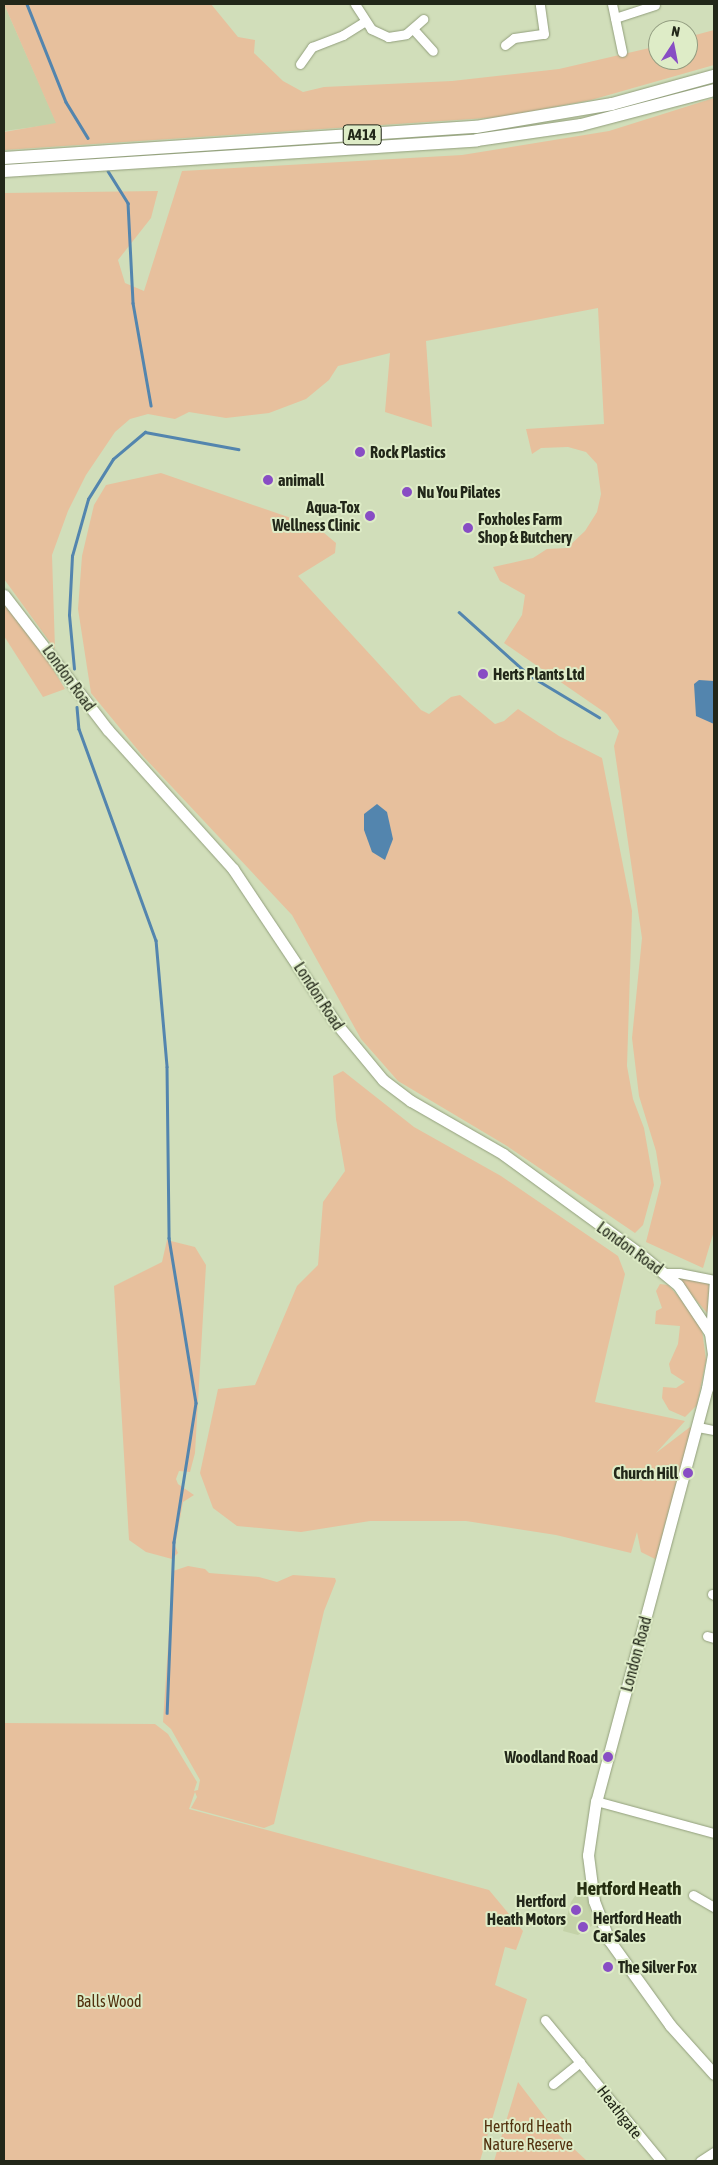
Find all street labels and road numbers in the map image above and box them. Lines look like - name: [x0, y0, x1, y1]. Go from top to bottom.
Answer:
- road number: A414: [342, 122, 382, 148]
- street label: London Road: [39, 641, 99, 715]
- street label: London Road: [290, 958, 348, 1034]
- street label: London Road: [593, 1218, 667, 1278]
- street label: London Road: [617, 1614, 655, 1694]
- street label: Heathgate: [593, 2082, 647, 2142]

